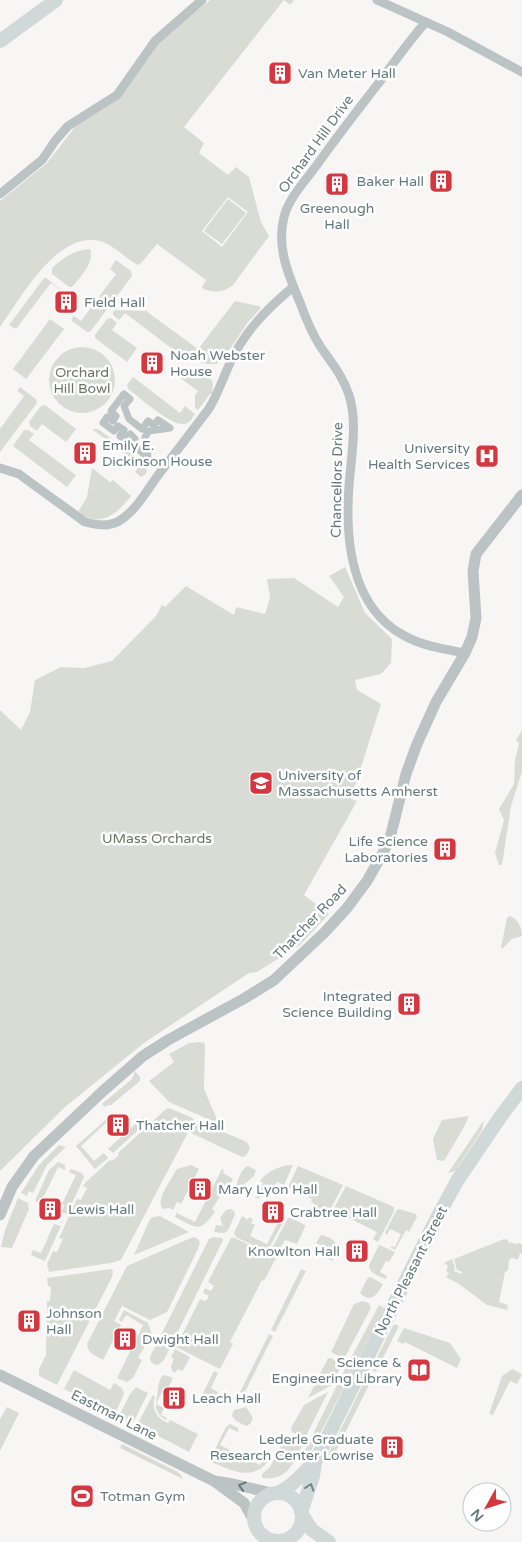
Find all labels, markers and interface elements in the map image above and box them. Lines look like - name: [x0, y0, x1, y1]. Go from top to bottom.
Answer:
- building icon: Van Meter Hall: [267, 60, 293, 86]
- place label: Van Meter Hall: [298, 65, 396, 82]
- street label: Orchard Hill Drive: [275, 92, 357, 196]
- building icon: Baker Hall: [428, 168, 454, 194]
- building icon: Greenough Hall: [324, 171, 350, 197]
- place label: Baker Hall: [357, 173, 424, 190]
- place label: Greenough Hall: [300, 200, 374, 233]
- building icon: Field Hall: [53, 289, 79, 315]
- place label: Field Hall: [84, 294, 145, 311]
- place label: Noah Webster House: [170, 347, 266, 380]
- building icon: Noah Webster House: [139, 350, 165, 376]
- park label: Orchard Hill Bowl: [53, 364, 111, 397]
- street label: Chancellors Drive: [327, 422, 347, 538]
- place label: Emily E. Dickinson House: [102, 437, 212, 470]
- building icon: Emily E. Dickinson House: [72, 440, 98, 466]
- place label: University Health Services: [368, 440, 470, 473]
- hospital icon: University Health Services: [474, 443, 500, 469]
- place label: University of Massachusetts Amherst: [278, 767, 439, 800]
- school or university icon: University of Massachusetts Amherst: [248, 770, 274, 796]
- park label: UMass Orchards: [102, 830, 212, 847]
- place label: Life Science Laboratories: [344, 833, 428, 866]
- building icon: Life Science Laboratories: [432, 836, 458, 862]
- street label: Thatcher Road: [270, 881, 350, 963]
- place label: Integrated Science Building: [282, 988, 392, 1021]
- building icon: Integrated Science Building: [396, 991, 422, 1017]
- building icon: Thatcher Hall: [105, 1112, 131, 1138]
- place label: Thatcher Hall: [136, 1117, 224, 1134]
- building icon: Mary Lyon Hall: [187, 1176, 213, 1202]
- place label: Mary Lyon Hall: [218, 1181, 317, 1198]
- building icon: Lewis Hall: [37, 1196, 63, 1222]
- building icon: Crabtree Hall: [260, 1199, 286, 1225]
- place label: Lewis Hall: [68, 1201, 134, 1218]
- street label: North Pleasant Street: [371, 1203, 451, 1339]
- place label: Crabtree Hall: [290, 1204, 377, 1221]
- building icon: Knowlton Hall: [344, 1238, 370, 1264]
- place label: Knowlton Hall: [248, 1243, 340, 1260]
- place label: Johnson Hall: [46, 1305, 102, 1338]
- building icon: Johnson Hall: [16, 1308, 42, 1334]
- building icon: Dwight Hall: [112, 1326, 138, 1352]
- place label: Dwight Hall: [142, 1331, 219, 1348]
- place label: Science & Engineering Library: [272, 1354, 402, 1387]
- library icon: Science & Engineering Library: [406, 1357, 432, 1383]
- building icon: Leach Hall: [161, 1385, 187, 1411]
- street label: Eastman Lane: [68, 1386, 160, 1444]
- place label: Leach Hall: [192, 1390, 261, 1407]
- place label: Lederle Graduate Research Center Lowrise: [210, 1431, 374, 1464]
- building icon: Lederle Graduate Research Center Lowrise: [379, 1434, 405, 1460]
- one-way arrow: [239, 1482, 247, 1492]
- north arrow: [462, 1482, 512, 1532]
- sports icon: Totman Gym: [69, 1483, 95, 1509]
- one-way arrow: [304, 1483, 314, 1492]
- place label: Totman Gym: [100, 1488, 185, 1505]
- text: N: [467, 1505, 488, 1525]

